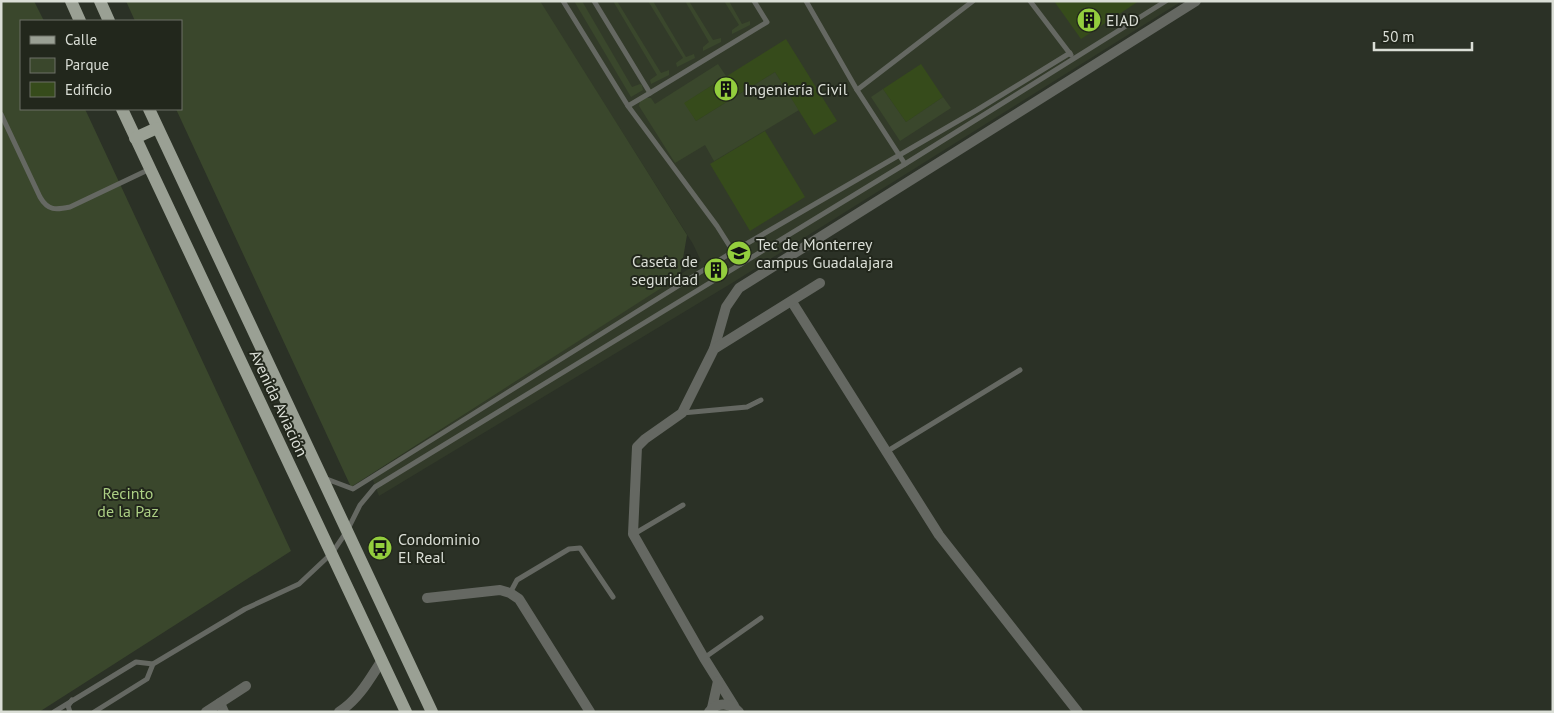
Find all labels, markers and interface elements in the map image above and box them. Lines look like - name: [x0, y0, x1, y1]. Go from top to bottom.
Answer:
- building icon: EIAD: [1076, 7, 1102, 33]
- place label: EIAD: [1106, 10, 1139, 30]
- legend: [20, 20, 182, 110]
- scale bar: [1374, 20, 1472, 52]
- text: 50 m: [1382, 27, 1415, 46]
- text: Calle: [65, 30, 97, 49]
- text: Parque: [65, 55, 109, 74]
- building icon: Ingeniería Civil: [713, 76, 739, 102]
- place label: Ingeniería Civil: [744, 79, 848, 99]
- text: Edificio: [65, 80, 112, 99]
- place label: Tec de Monterrey campus Guadalajara: [756, 234, 894, 272]
- school or university icon: Tec de Monterrey campus Guadalajara: [726, 240, 752, 266]
- place label: Caseta de seguridad: [631, 251, 698, 289]
- building icon: Caseta de seguridad: [703, 257, 729, 283]
- street label: Avenida Aviación: [246, 346, 312, 460]
- park label: Recinto de la Paz: [97, 483, 159, 521]
- place label: Condominio El Real: [398, 529, 480, 567]
- bus stop icon: Condominio El Real: [367, 535, 393, 561]

